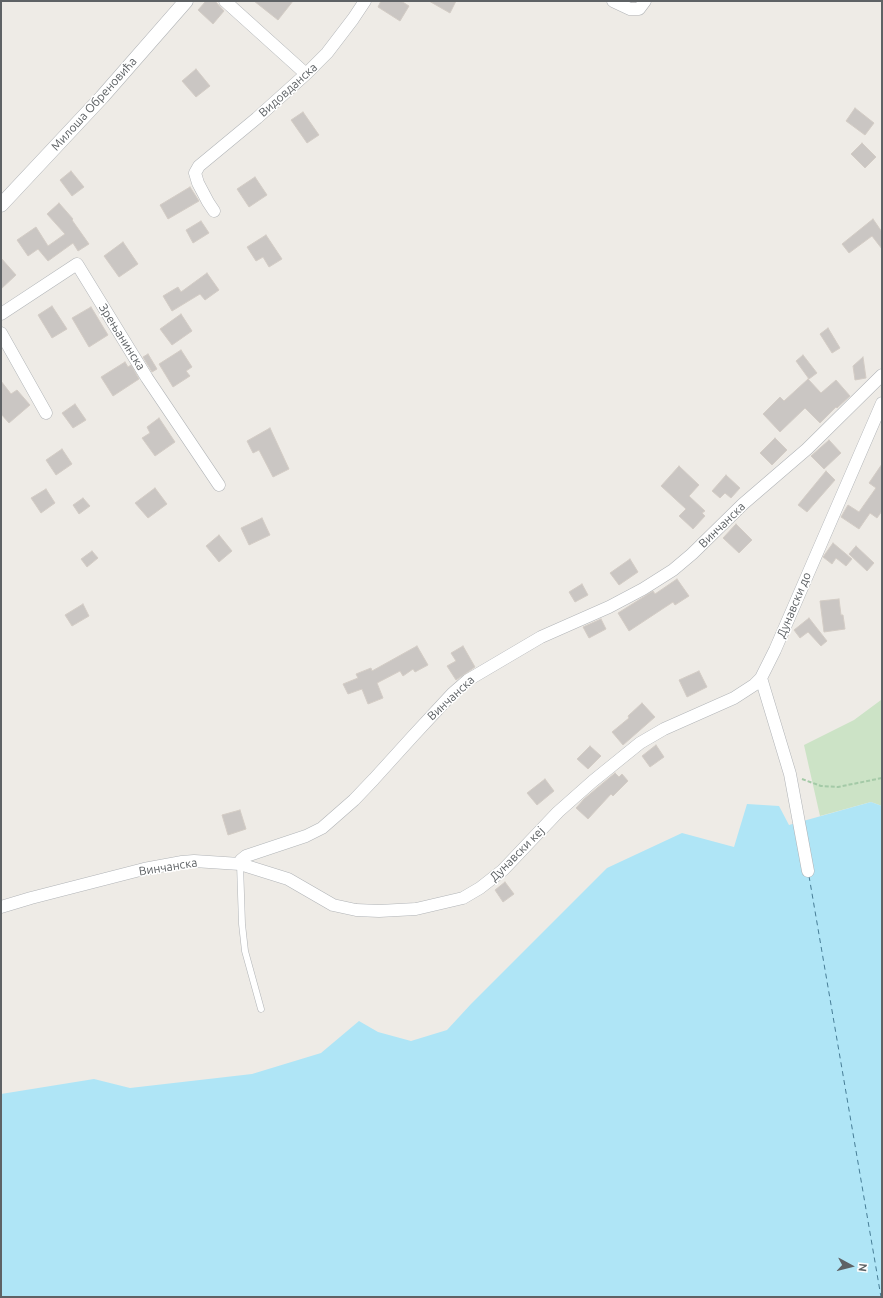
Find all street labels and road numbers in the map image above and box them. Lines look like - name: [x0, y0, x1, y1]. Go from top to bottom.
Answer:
- street label: Милоша Обреновића: [48, 54, 140, 154]
- street label: Видовданска: [256, 60, 320, 120]
- street label: Зрењанинска: [96, 301, 148, 373]
- street label: Винчанска: [696, 499, 748, 551]
- street label: Дунавски до: [774, 570, 814, 640]
- street label: Винчанска: [424, 673, 478, 723]
- street label: Дунавски кеј: [487, 824, 547, 884]
- street label: Винчанска: [138, 855, 198, 879]

